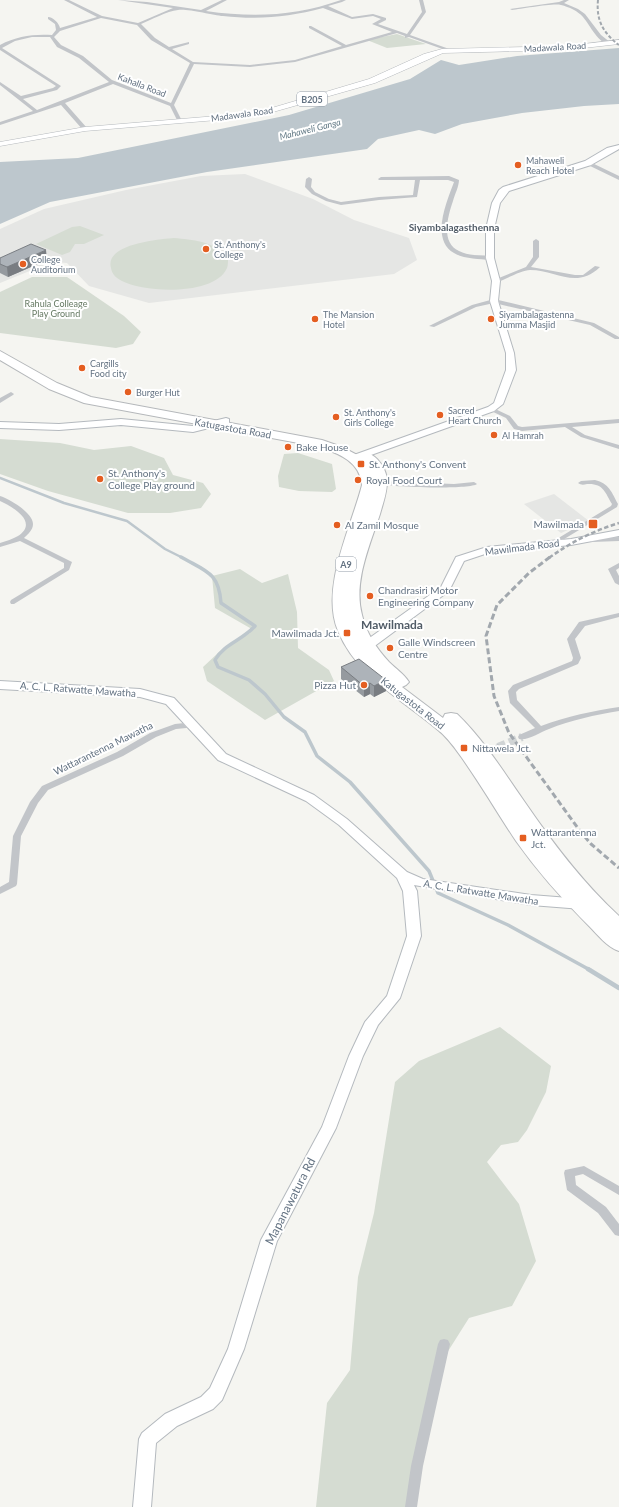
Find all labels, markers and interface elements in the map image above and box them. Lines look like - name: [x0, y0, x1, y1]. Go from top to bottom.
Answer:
- street label: Madawala Road: [523, 40, 587, 54]
- street label: Kahalla Road: [116, 71, 168, 99]
- road number: B205: [297, 92, 327, 106]
- street label: Madawala Road: [210, 104, 274, 124]
- water label: Mahaweli Ganga: [278, 116, 342, 142]
- place label: Mahaweli Reach Hotel: [526, 155, 574, 176]
- marker: Mahaweli Reach Hotel: [513, 160, 523, 170]
- district label: Siyambalagasthenna: [409, 221, 499, 233]
- place label: St. Anthony's College: [214, 239, 266, 260]
- marker: St. Anthony's College: [201, 244, 211, 254]
- place label: College Auditorium: [31, 254, 75, 275]
- marker: College Auditorium: [18, 259, 28, 269]
- park label: Rahula Colleage Play Ground: [25, 298, 88, 319]
- place label: The Mansion Hotel: [323, 309, 374, 330]
- place label: Siyambalagastenna Jumma Masjid: [499, 309, 574, 330]
- marker: The Mansion Hotel: [310, 314, 320, 324]
- marker: Siyambalagastenna Jumma Masjid: [486, 314, 496, 324]
- place label: Cargills Food city: [90, 358, 127, 379]
- marker: Cargills Food city: [77, 363, 87, 373]
- marker: Burger Hut: [123, 387, 133, 397]
- place label: Burger Hut: [136, 387, 180, 398]
- place label: Sacred Heart Church: [448, 405, 501, 426]
- place label: St. Anthony's Girls College: [344, 407, 396, 428]
- marker: Sacred Heart Church: [435, 410, 445, 420]
- marker: St. Anthony's Girls College: [331, 412, 341, 422]
- street label: Katugastota Road: [194, 415, 272, 441]
- marker: Al Hamrah: [489, 430, 499, 440]
- place label: Al Hamrah: [502, 430, 544, 441]
- place label: Bake House: [296, 441, 348, 453]
- marker: Bake House: [283, 442, 293, 452]
- place label: St. Anthony's Convent: [369, 458, 466, 470]
- marker: St. Anthony's Convent: [356, 459, 366, 469]
- place label: St. Anthony's College Play ground: [108, 467, 195, 491]
- marker: St. Anthony's College Play ground: [95, 474, 105, 484]
- place label: Royal Food Court: [366, 474, 443, 486]
- marker: Royal Food Court: [353, 475, 363, 485]
- place label: Mawilmada: [534, 518, 584, 530]
- marker: Mawilmada: [587, 518, 599, 530]
- place label: Al Zamil Mosque: [345, 519, 419, 531]
- marker: Al Zamil Mosque: [332, 520, 342, 530]
- street label: Mawilmada Road: [484, 536, 560, 558]
- road number: A9: [336, 557, 356, 571]
- place label: Chandrasiri Motor Engineering Company: [378, 584, 475, 608]
- marker: Chandrasiri Motor Engineering Company: [365, 591, 375, 601]
- district label: Mawilmada: [361, 617, 423, 632]
- place label: Mawilmada Jct.: [272, 627, 339, 639]
- marker: Mawilmada Jct.: [342, 628, 352, 638]
- place label: Galle Windscreen Centre: [398, 636, 475, 660]
- marker: Galle Windscreen Centre: [385, 643, 395, 653]
- street label: Katugastota Road: [379, 674, 447, 732]
- street label: A. C. L. Ratwatte Mawatha: [20, 679, 136, 699]
- place label: Pizza Hut: [314, 679, 356, 691]
- marker: Pizza Hut: [359, 680, 369, 690]
- street label: Wattarantenna Mawatha: [51, 719, 155, 777]
- place label: Nittawela Jct.: [472, 742, 531, 754]
- marker: Nittawela Jct.: [459, 743, 469, 753]
- place label: Wattarantenna Jct.: [531, 826, 597, 850]
- marker: Wattarantenna Jct.: [518, 833, 528, 843]
- street label: A. C. L. Ratwatte Mawatha: [423, 877, 539, 907]
- street label: Mapanawatura Rd: [262, 1155, 318, 1247]

